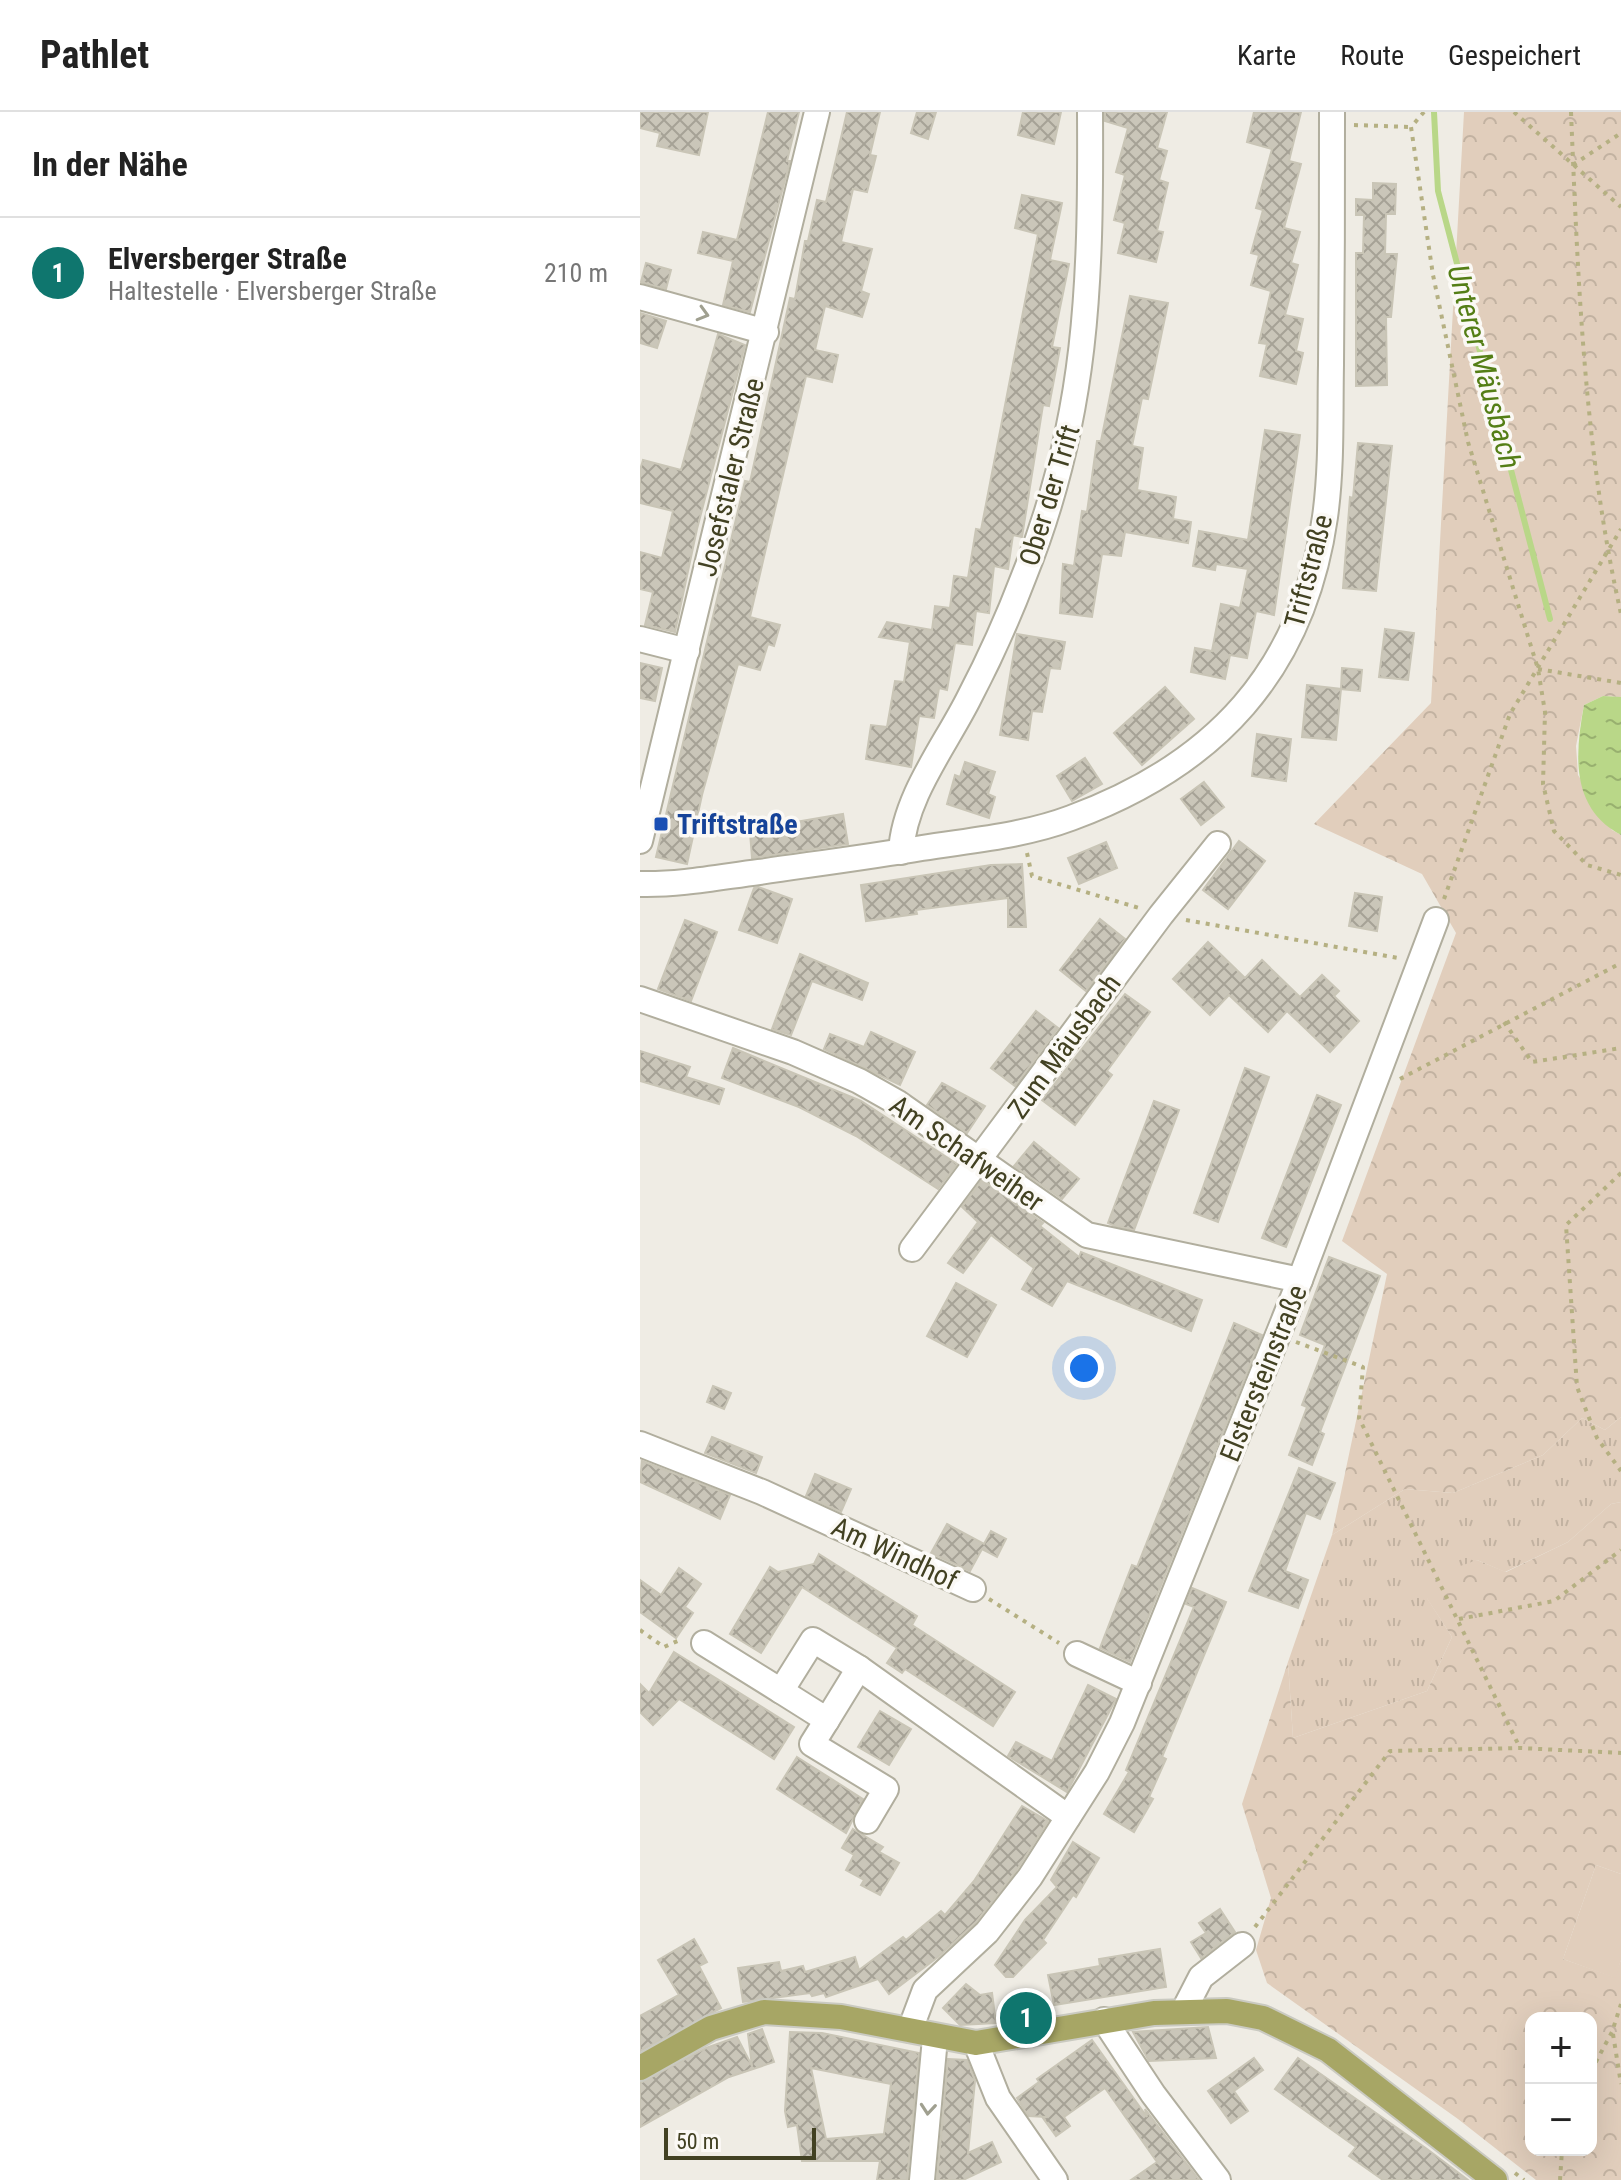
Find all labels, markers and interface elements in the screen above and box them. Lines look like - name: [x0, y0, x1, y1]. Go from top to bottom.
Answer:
- text: Pathlet: [40, 33, 149, 77]
- text: Karte: [1237, 39, 1296, 72]
- text: Route: [1340, 39, 1404, 72]
- text: Gespeichert: [1448, 39, 1581, 72]
- text: In der Nähe: [32, 144, 188, 184]
- text: Elversberger Straße: [108, 241, 347, 276]
- text: 1: [51, 258, 65, 288]
- text: 210 m: [544, 258, 608, 288]
- water label: Unterer Mäusbach: [1440, 261, 1529, 473]
- text: Haltestelle · Elversberger Straße: [108, 276, 437, 306]
- one-way arrow: [696, 305, 710, 321]
- street label: Josefstaler Straße: [690, 375, 771, 580]
- street label: Ober der Trift: [1012, 421, 1087, 570]
- street label: Triftstraße: [1278, 511, 1339, 631]
- place label: Triftstraße: [677, 808, 798, 841]
- marker: Triftstraße: [652, 815, 670, 833]
- street label: Zum Mäusbach: [1001, 968, 1128, 1125]
- street label: Am Schafweiher: [884, 1088, 1050, 1218]
- street label: Elstersteinstraße: [1213, 1280, 1314, 1466]
- your location: [1064, 1348, 1104, 1388]
- street label: Am Windhof: [827, 1510, 963, 1597]
- pin: 1: [1000, 1988, 1052, 2048]
- map controls: [1525, 2012, 1597, 2156]
- button: +: [1525, 2012, 1597, 2084]
- button: −: [1525, 2084, 1597, 2156]
- one-way arrow: [920, 2103, 937, 2116]
- scale bar: [664, 2124, 816, 2160]
- text: 50 m: [676, 2129, 719, 2154]

